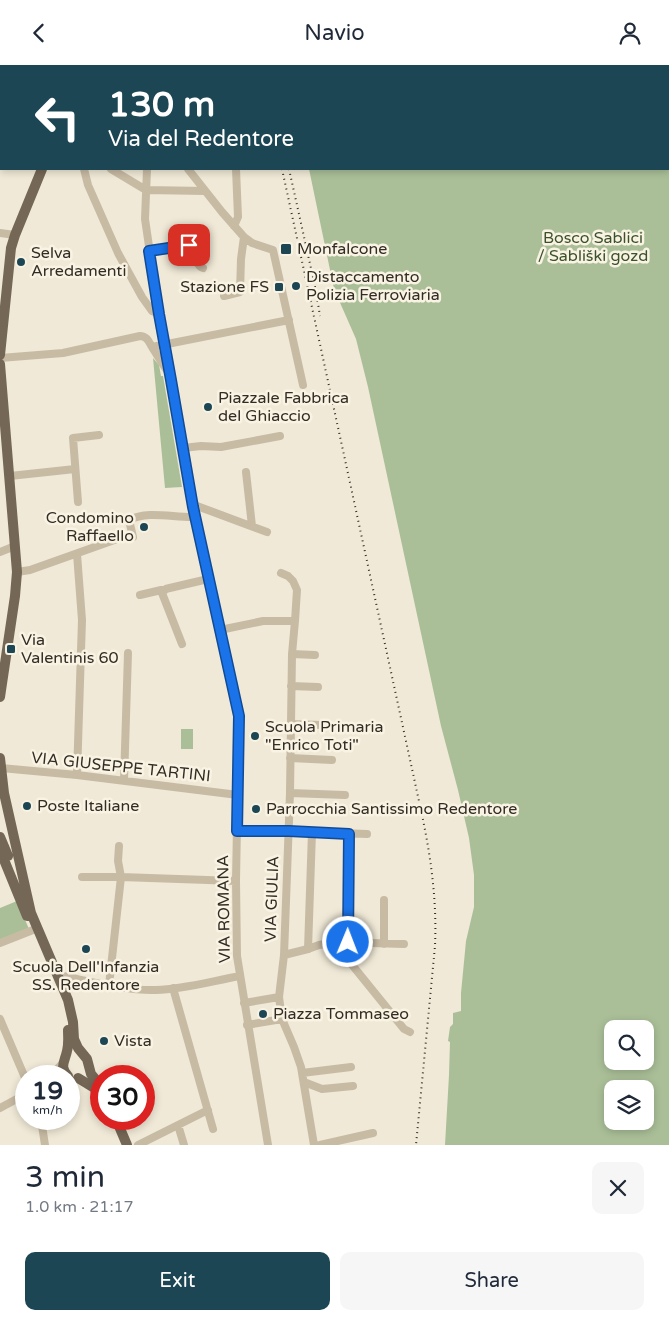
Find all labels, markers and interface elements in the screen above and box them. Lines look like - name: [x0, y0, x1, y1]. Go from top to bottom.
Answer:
- icon: back: [25, 19, 53, 47]
- icon: person: [616, 19, 644, 47]
- text: Navio: [304, 20, 365, 46]
- text: 130 m: [108, 84, 215, 126]
- icon: left: [25, 85, 90, 150]
- text: Via del Redentore: [108, 126, 294, 152]
- pin: [168, 224, 210, 266]
- park label: Bosco Sablici / Sabliški gozd: [538, 228, 648, 266]
- icon: arrive: [175, 231, 203, 259]
- place label: Monfalcone: [297, 239, 387, 259]
- marker: Monfalcone: [279, 242, 293, 256]
- place label: Selva Arredamenti: [31, 243, 126, 281]
- marker: Selva Arredamenti: [15, 256, 27, 268]
- place label: Distaccamento Polizia Ferroviaria: [306, 267, 440, 305]
- place label: Stazione FS: [180, 277, 269, 297]
- marker: Distaccamento Polizia Ferroviaria: [290, 280, 302, 292]
- marker: Stazione FS: [273, 281, 285, 293]
- place label: Piazzale Fabbrica del Ghiaccio: [218, 388, 349, 426]
- marker: Piazzale Fabbrica del Ghiaccio: [202, 401, 214, 413]
- place label: Condomino Raffaello: [46, 508, 134, 546]
- marker: Condomino Raffaello: [138, 521, 150, 533]
- place label: Via Valentinis 60: [21, 630, 119, 668]
- marker: Via Valentinis 60: [5, 643, 17, 655]
- place label: Scuola Primaria "Enrico Toti": [265, 717, 384, 755]
- marker: Scuola Primaria "Enrico Toti": [249, 730, 261, 742]
- street label: VIA GIUSEPPE TARTINI: [30, 748, 212, 786]
- place label: Poste Italiane: [37, 796, 139, 816]
- place label: Parrocchia Santissimo Redentore: [266, 799, 517, 819]
- marker: Poste Italiane: [21, 800, 33, 812]
- marker: Parrocchia Santissimo Redentore: [250, 803, 262, 815]
- street label: VIA ROMANA: [213, 855, 235, 963]
- street label: VIA GIULIA: [261, 855, 284, 942]
- position arrow: [321, 915, 373, 967]
- marker: Scuola Dell'Infanzia SS. Redentore: [80, 943, 92, 955]
- place label: Scuola Dell'Infanzia SS. Redentore: [13, 957, 159, 995]
- place label: Piazza Tommaseo: [273, 1004, 409, 1024]
- marker: Piazza Tommaseo: [257, 1008, 269, 1020]
- map controls: [604, 1020, 654, 1130]
- button: search: [604, 1020, 654, 1070]
- place label: Vista: [114, 1031, 152, 1051]
- marker: Vista: [98, 1035, 110, 1047]
- speed limit sign: 30: [90, 1065, 155, 1130]
- text: 19: [32, 1076, 63, 1106]
- button: layers: [604, 1080, 654, 1130]
- text: km/h: [32, 1103, 63, 1117]
- text: 3 min: [25, 1159, 105, 1196]
- button: close: [592, 1162, 644, 1214]
- text: 1.0 km · 21:17: [25, 1197, 134, 1217]
- button: Exit: [25, 1252, 330, 1310]
- button: Share: [340, 1252, 644, 1310]

